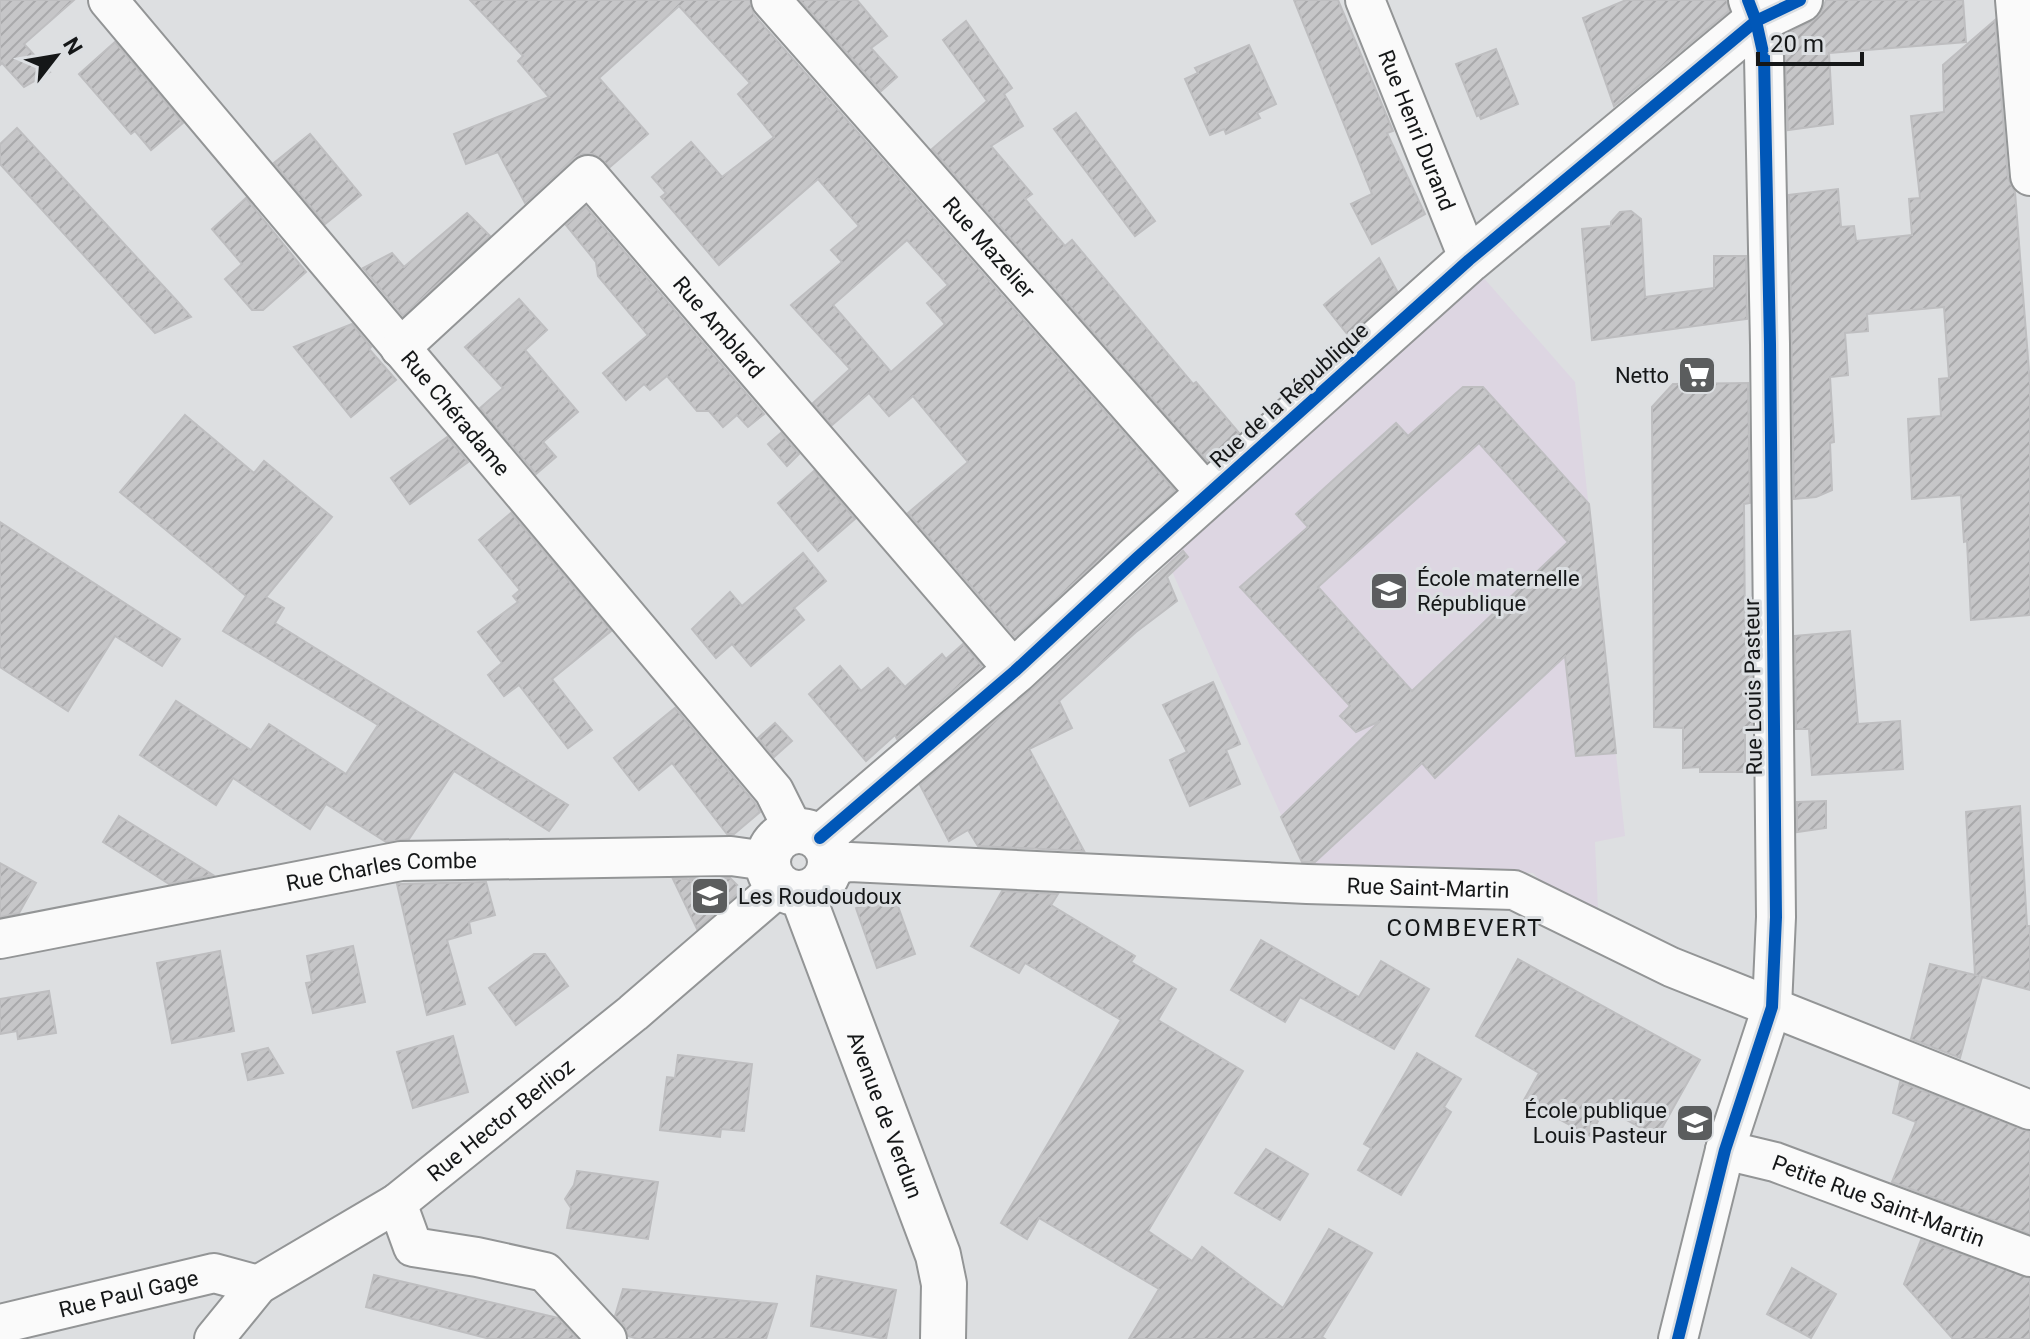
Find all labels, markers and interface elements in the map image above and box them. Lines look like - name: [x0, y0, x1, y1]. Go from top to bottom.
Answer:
- north arrow: [16, 16, 96, 96]
- scale bar: [1758, 16, 1862, 66]
- text: 20 m: [1770, 30, 1824, 58]
- text: N: [58, 33, 87, 59]
- street label: Rue Henri Durand: [1374, 46, 1460, 214]
- street label: Rue Mazelier: [938, 192, 1041, 303]
- street label: Rue Amblard: [668, 271, 769, 383]
- street label: Rue de la République: [1205, 317, 1373, 473]
- street label: Rue Chéradame: [396, 346, 515, 481]
- supermarket icon: Netto: [1676, 354, 1718, 396]
- place label: Netto: [1615, 363, 1669, 388]
- place label: École maternelle République: [1417, 566, 1580, 616]
- school or university icon: École maternelle République: [1368, 570, 1410, 612]
- street label: Rue Louis Pasteur: [1739, 598, 1767, 776]
- street label: Rue Charles Combe: [284, 847, 477, 896]
- street label: Rue Saint-Martin: [1346, 873, 1510, 902]
- school or university icon: Les Roudoudoux: [689, 875, 731, 917]
- place label: Les Roudoudoux: [738, 884, 902, 909]
- district label: COMBEVERT: [1387, 914, 1543, 942]
- street label: Avenue de Verdun: [842, 1028, 928, 1202]
- street label: Rue Hector Berlioz: [422, 1053, 579, 1186]
- place label: École publique Louis Pasteur: [1524, 1098, 1668, 1148]
- school or university icon: École publique Louis Pasteur: [1674, 1102, 1716, 1144]
- street label: Petite Rue Saint-Martin: [1769, 1150, 1988, 1252]
- street label: Rue Paul Gage: [56, 1265, 201, 1322]

